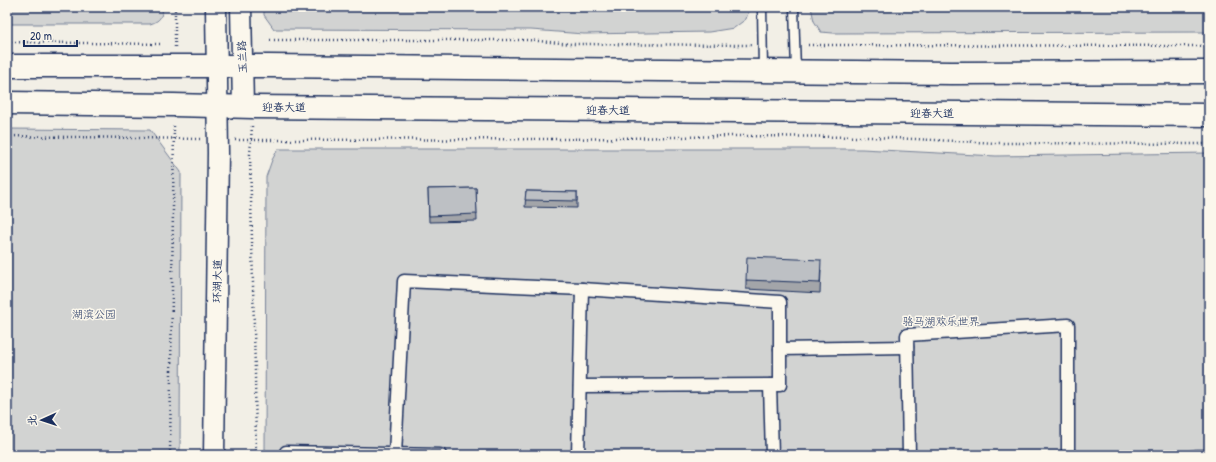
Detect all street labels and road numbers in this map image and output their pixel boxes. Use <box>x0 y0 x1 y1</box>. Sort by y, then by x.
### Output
street label: 玉兰路 <box>234 40 250 74</box>
street label: 迎春大道 <box>262 100 306 114</box>
street label: 迎春大道 <box>586 103 630 117</box>
street label: 迎春大道 <box>910 106 954 120</box>
street label: 环湖大道 <box>210 259 224 303</box>

